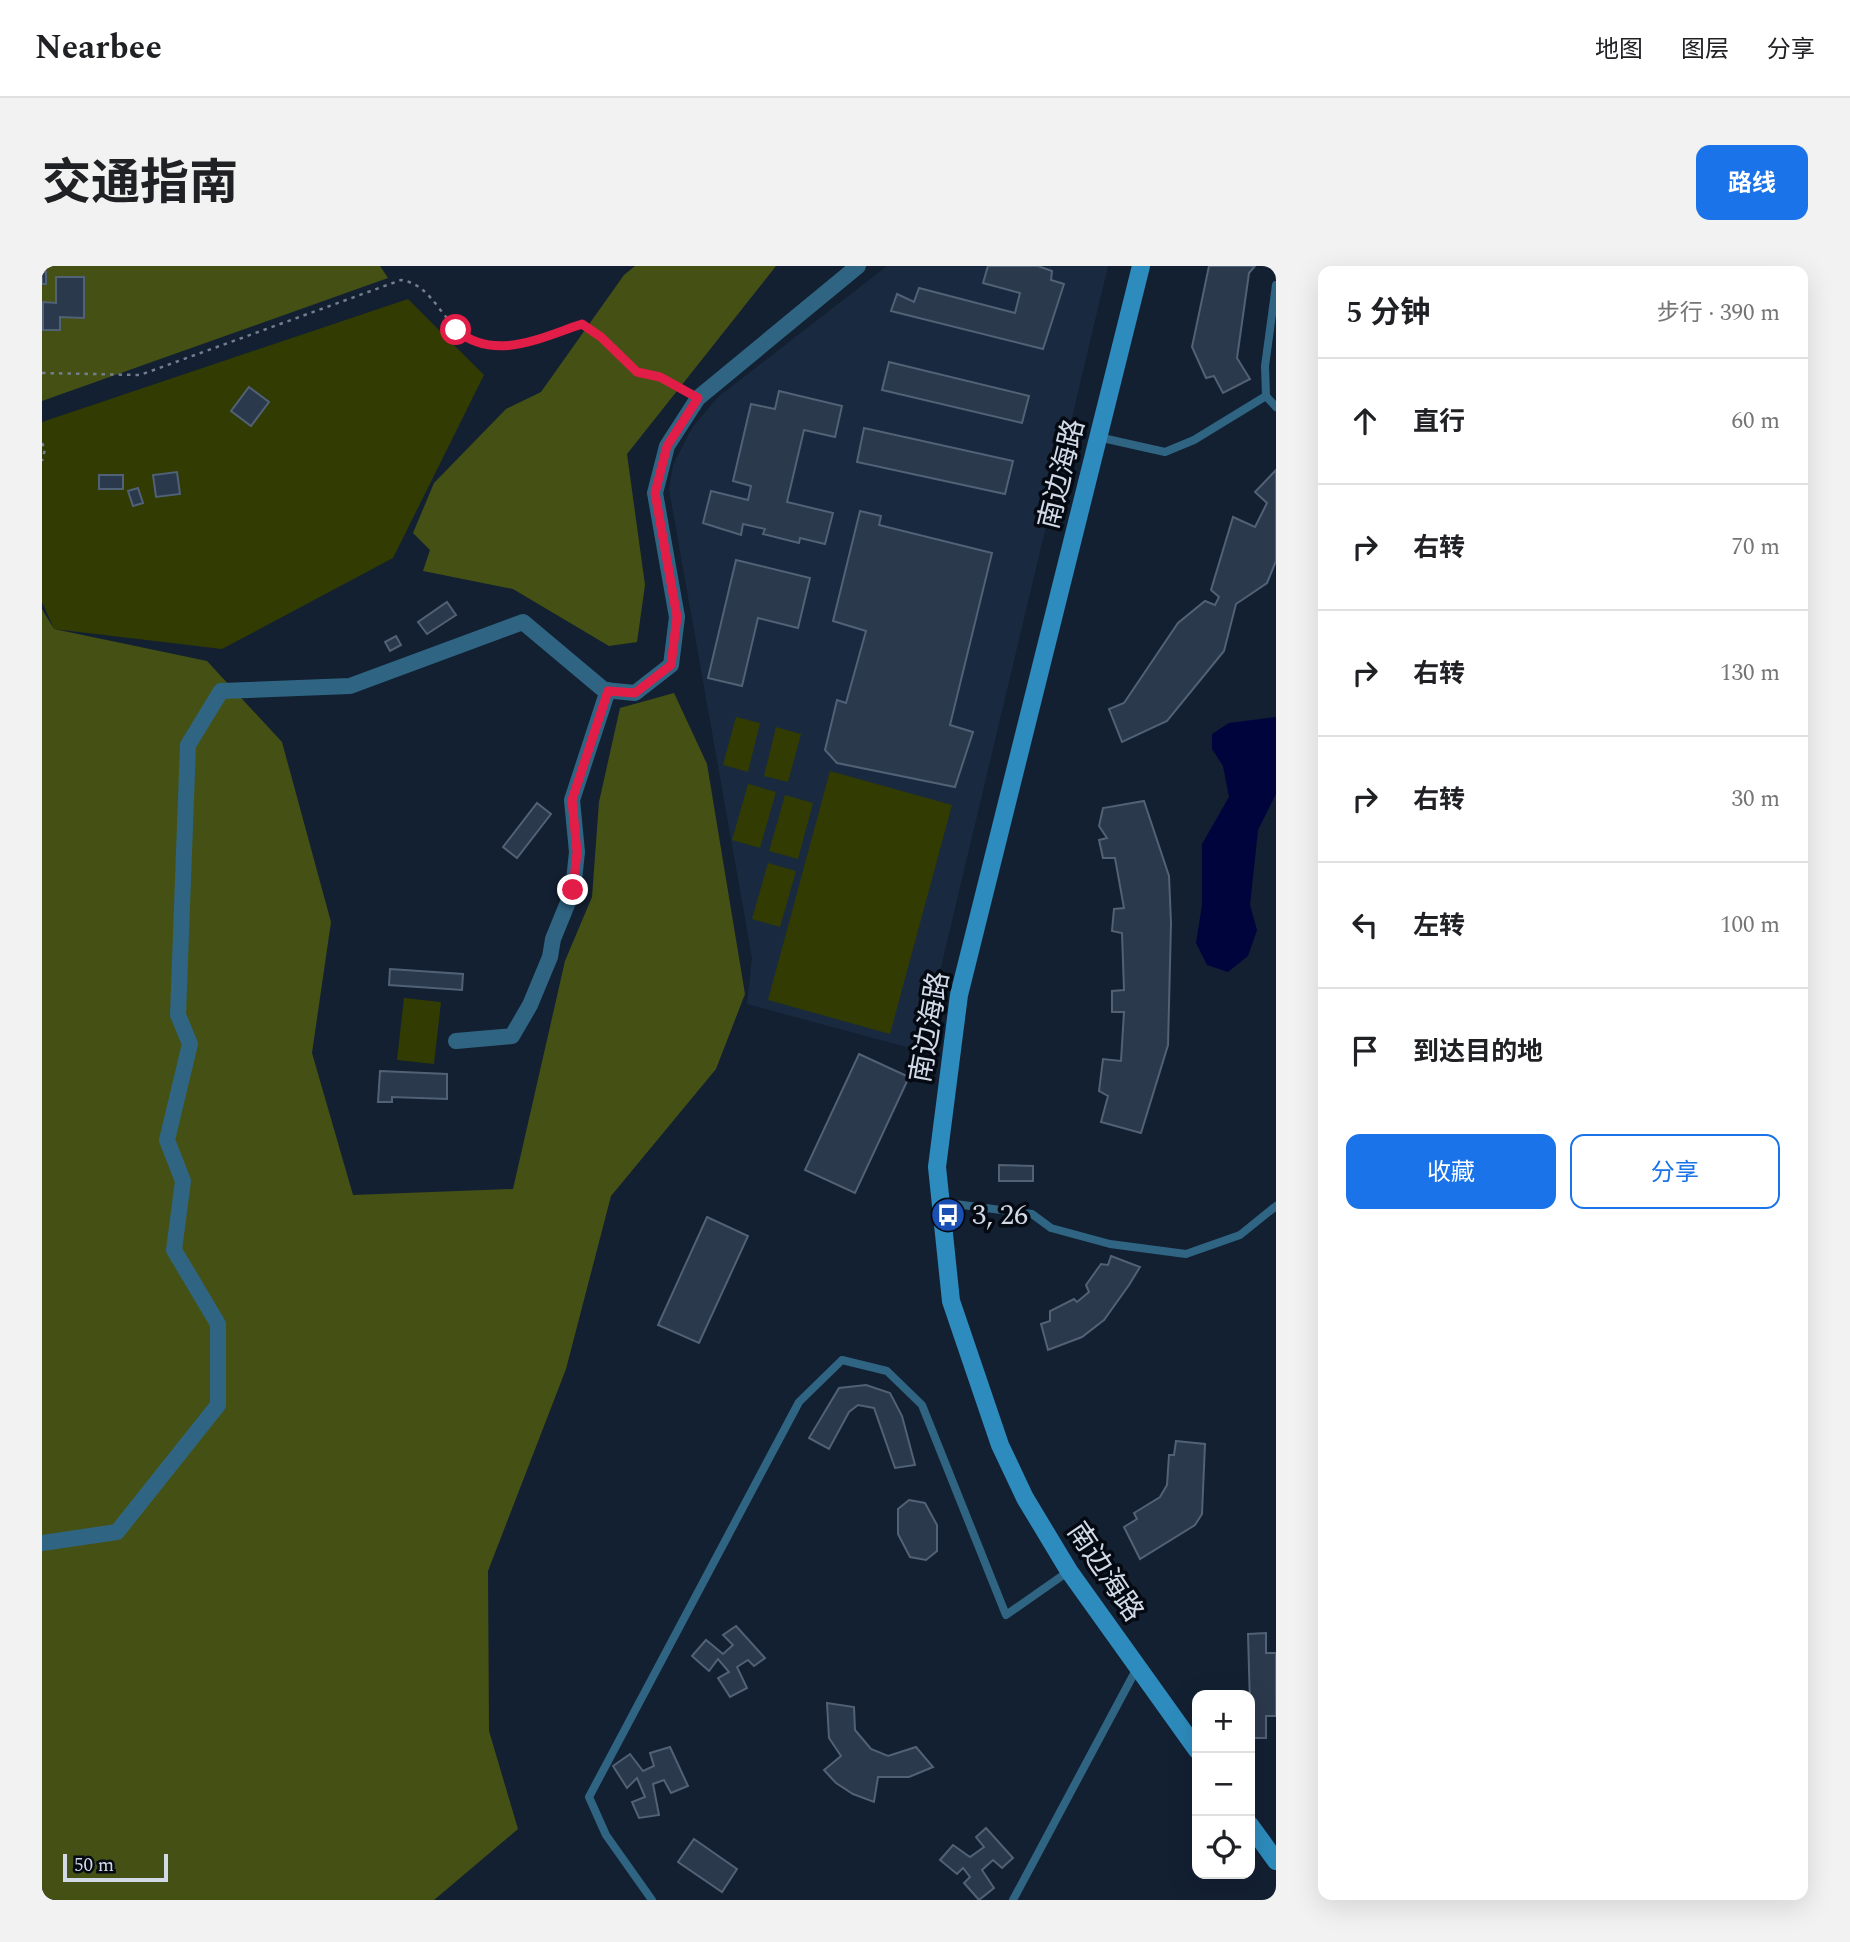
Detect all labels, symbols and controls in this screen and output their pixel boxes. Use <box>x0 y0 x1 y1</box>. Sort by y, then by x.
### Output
text: Nearbee <box>35 23 162 73</box>
text: 地图 <box>1595 32 1643 68</box>
text: 图层 <box>1681 32 1729 68</box>
text: 分享 <box>1767 32 1815 68</box>
button: 路线 <box>1696 145 1808 220</box>
text: 交通指南 <box>42 147 238 222</box>
text: 5 分钟 <box>1346 290 1430 336</box>
text: 步行 · 390 m <box>1657 296 1780 331</box>
route start <box>440 314 471 345</box>
icon: ahead <box>1346 402 1384 440</box>
text: 直行 <box>1413 402 1465 442</box>
text: 60 m <box>1731 404 1780 439</box>
street label: 南边海路 <box>1028 414 1096 534</box>
icon: right <box>1346 528 1384 566</box>
text: 右转 <box>1413 528 1465 568</box>
text: 70 m <box>1731 530 1780 565</box>
icon: right <box>1346 654 1384 692</box>
text: 右转 <box>1413 654 1465 694</box>
text: 130 m <box>1720 656 1780 691</box>
icon: right <box>1346 780 1384 818</box>
text: 右转 <box>1413 780 1465 820</box>
text: 30 m <box>1731 782 1780 817</box>
route end <box>557 874 588 905</box>
icon: left <box>1346 906 1384 944</box>
text: 左转 <box>1413 906 1465 946</box>
text: 100 m <box>1720 908 1780 943</box>
street label: 南边海路 <box>899 968 961 1086</box>
icon: arrive <box>1346 1032 1384 1070</box>
text: 到达目的地 <box>1413 1032 1543 1072</box>
button: 收藏 <box>1346 1134 1556 1209</box>
button: 分享 <box>1570 1134 1780 1209</box>
place label: 3, 26 <box>972 1194 1028 1237</box>
bus stop icon: 3, 26 <box>929 1196 967 1234</box>
street label: 南边海路 <box>1056 1514 1154 1630</box>
map controls <box>1192 1690 1255 1879</box>
button: + <box>1192 1690 1255 1753</box>
button: − <box>1192 1753 1255 1816</box>
button: locate <box>1192 1816 1255 1879</box>
scale bar <box>63 1851 168 1883</box>
text: 50 m <box>74 1851 114 1880</box>

